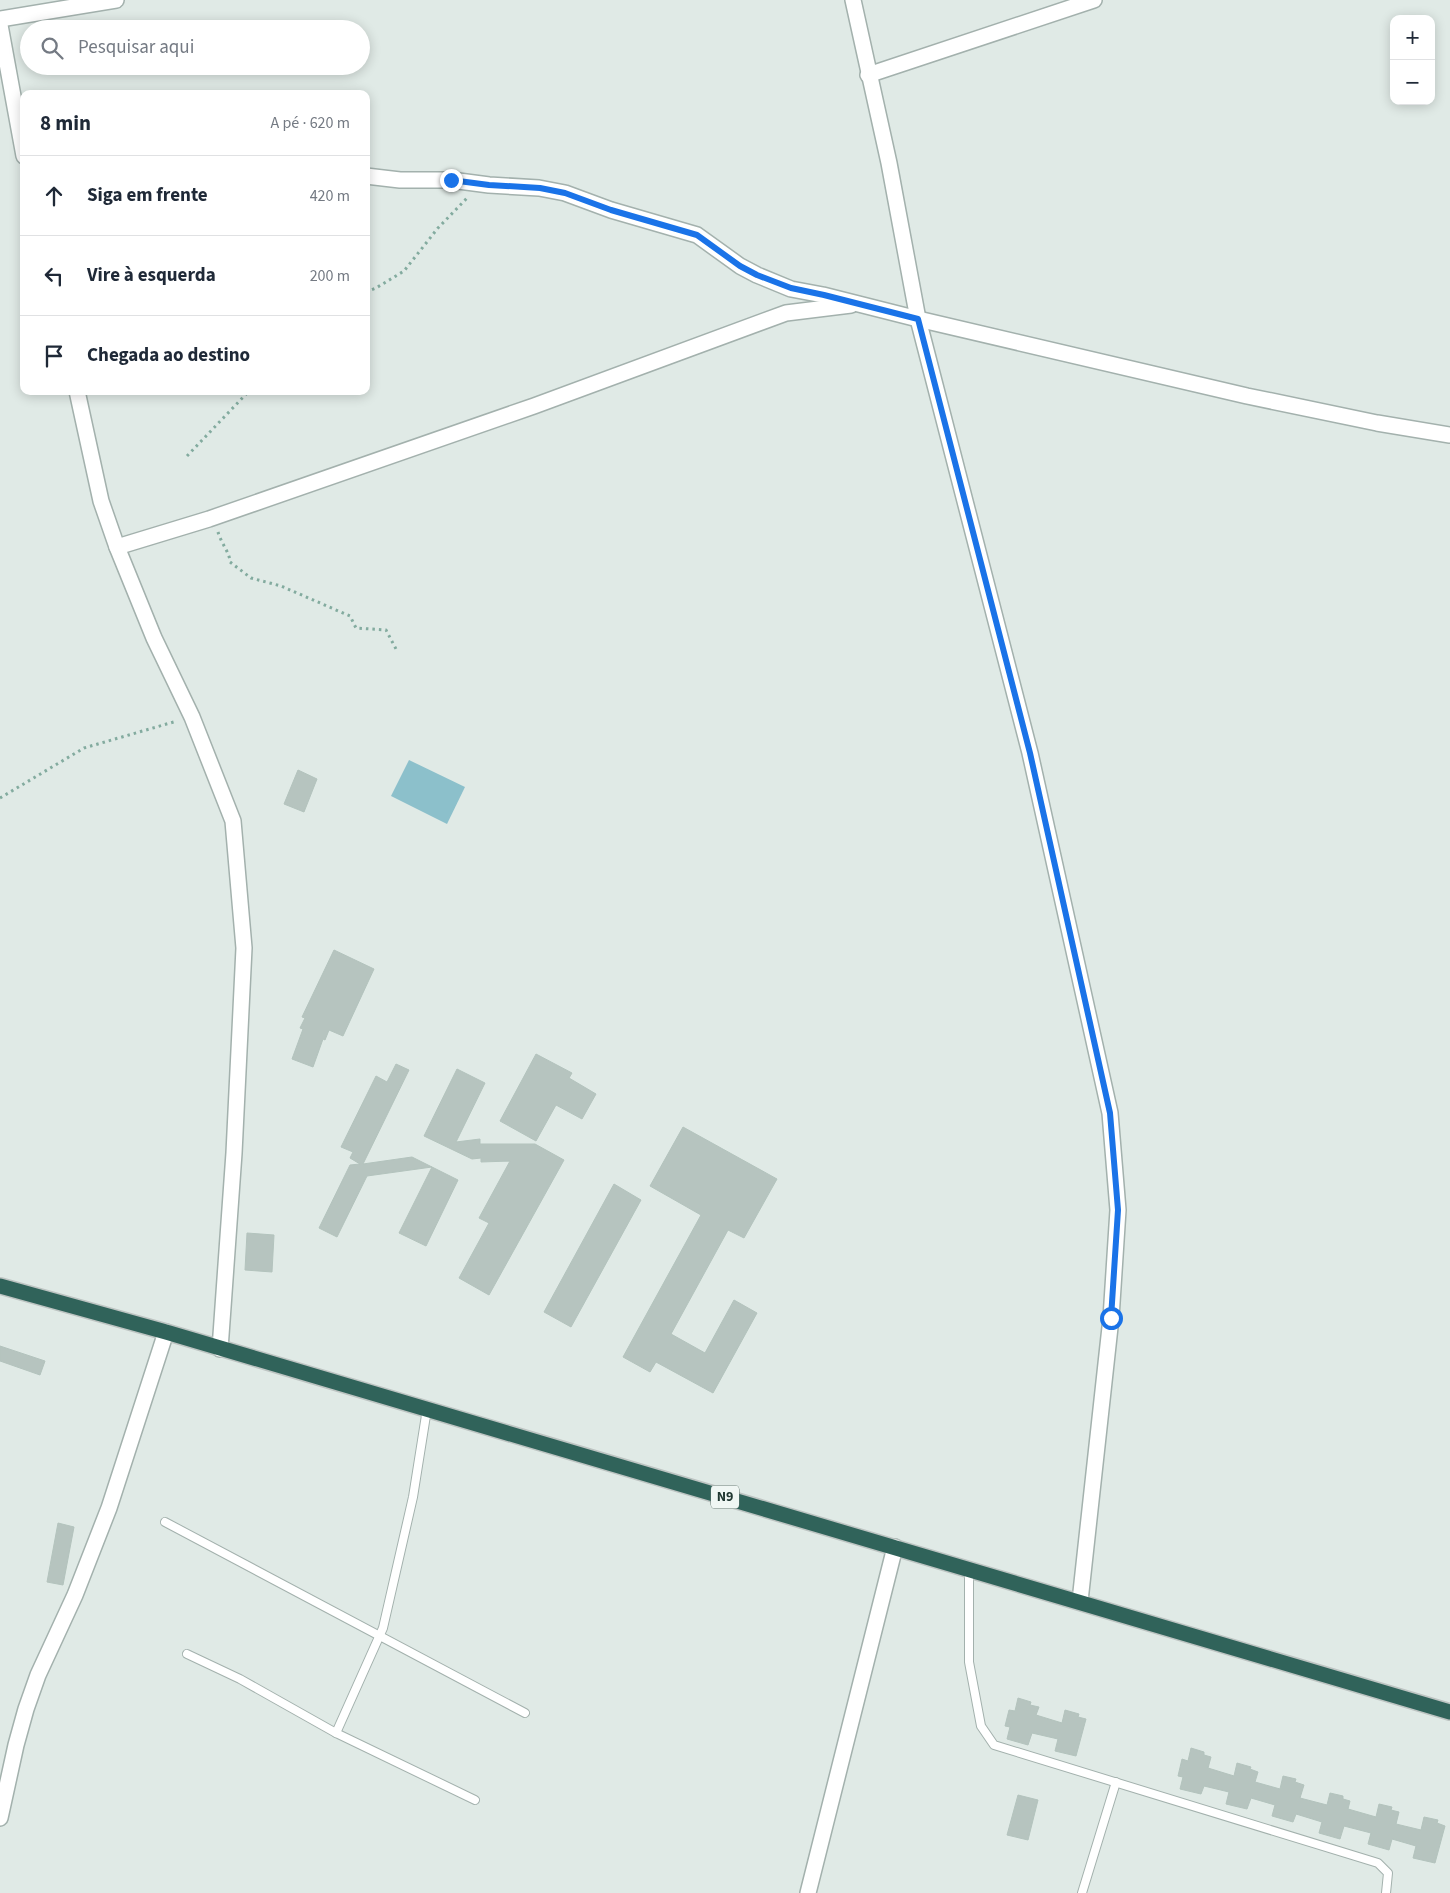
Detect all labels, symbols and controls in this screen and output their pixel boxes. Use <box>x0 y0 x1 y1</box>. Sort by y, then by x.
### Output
map controls <box>1390 15 1435 105</box>
button: + <box>1390 15 1435 60</box>
search box <box>20 20 370 75</box>
icon: search <box>38 34 66 62</box>
text: Pesquisar aqui <box>78 34 194 61</box>
button: − <box>1390 60 1435 105</box>
text: 8 min <box>40 108 91 138</box>
text: A pé · 620 m <box>271 112 350 134</box>
route end <box>440 169 463 192</box>
icon: ahead <box>40 182 68 210</box>
text: Siga em frente <box>87 182 208 209</box>
text: 420 m <box>310 185 350 207</box>
icon: left <box>40 262 68 290</box>
text: Vire à esquerda <box>87 262 216 289</box>
text: 200 m <box>310 265 350 287</box>
icon: arrive <box>40 342 68 370</box>
text: Chegada ao destino <box>87 342 250 369</box>
route start <box>1100 1307 1123 1330</box>
road number: N9 <box>711 1485 739 1508</box>

